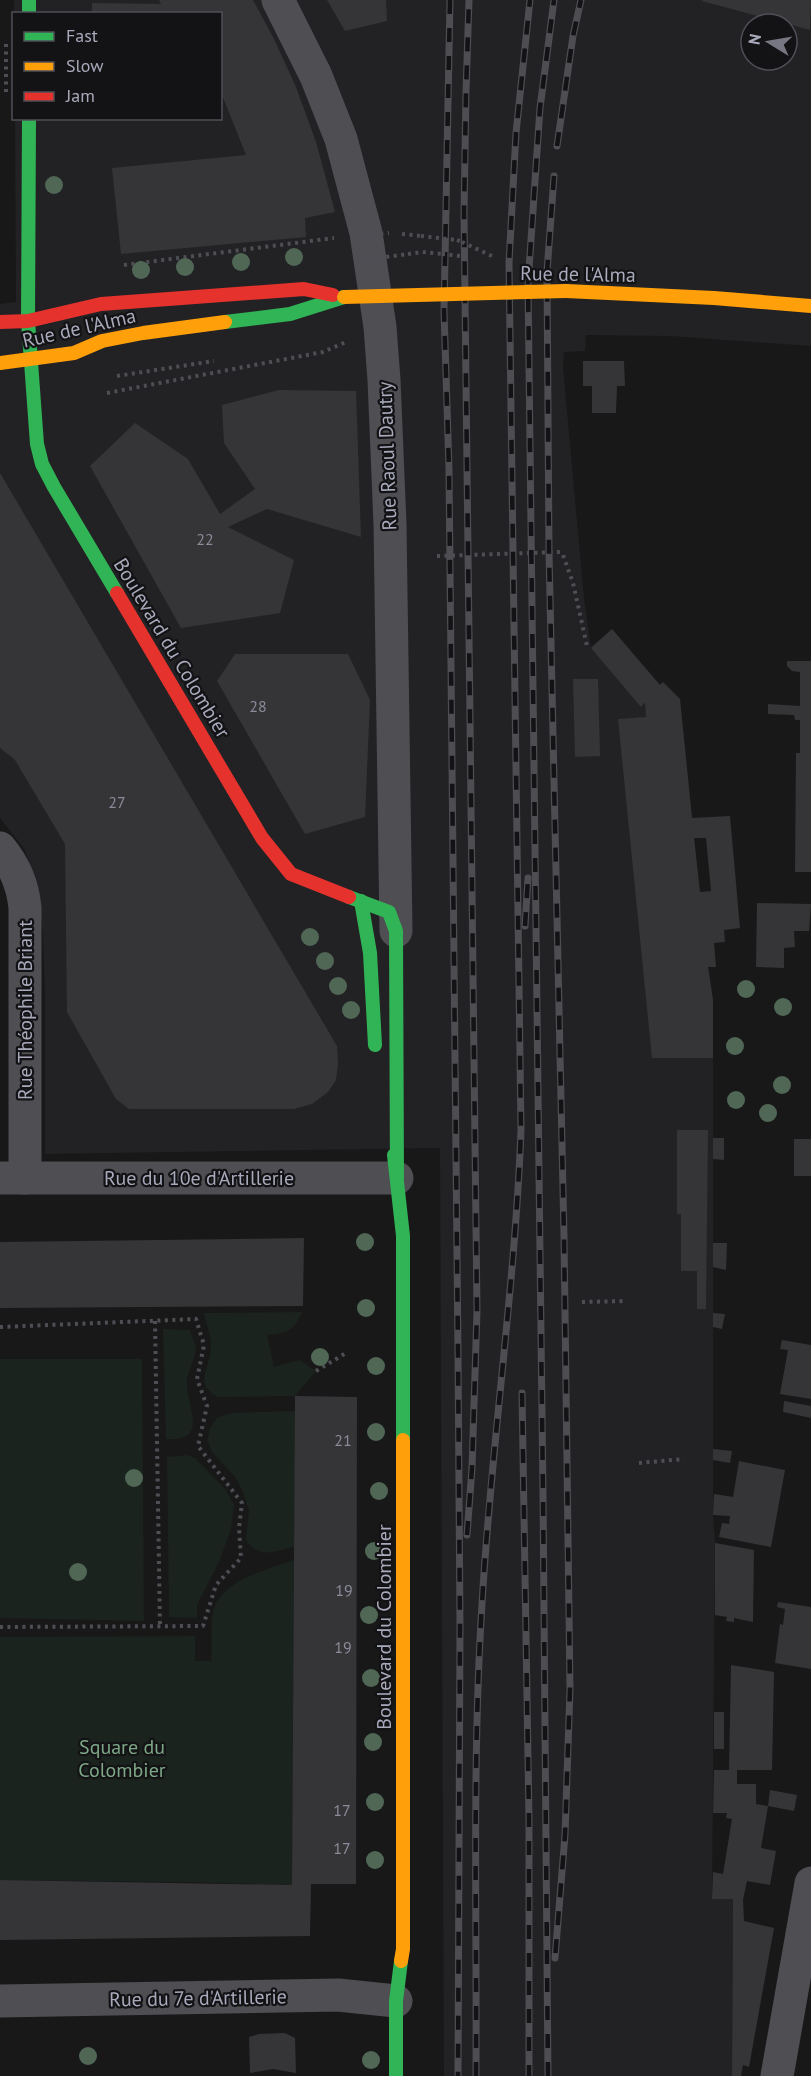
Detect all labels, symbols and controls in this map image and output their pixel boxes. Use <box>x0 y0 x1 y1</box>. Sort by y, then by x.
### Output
legend <box>12 12 222 120</box>
north arrow <box>739 12 799 72</box>
text: Fast <box>66 24 98 47</box>
text: N <box>743 32 765 46</box>
text: Slow <box>66 54 104 77</box>
text: Jam <box>65 84 95 107</box>
street label: Rue de l'Alma <box>520 260 636 288</box>
street label: Rue de l'Alma <box>20 302 138 354</box>
street label: Rue Raoul Dautry <box>371 380 403 531</box>
house number: 22 <box>196 529 214 549</box>
street label: Boulevard du Colombier <box>108 553 236 743</box>
house number: 28 <box>249 696 267 716</box>
house number: 27 <box>108 792 126 812</box>
street label: Rue Théophile Briant <box>12 920 38 1100</box>
street label: Rue du 10e d'Artillerie <box>104 1165 294 1191</box>
house number: 21 <box>334 1430 352 1450</box>
street label: Boulevard du Colombier <box>371 1524 397 1730</box>
house number: 19 <box>335 1580 353 1600</box>
house number: 19 <box>334 1637 352 1657</box>
park label: Square du Colombier <box>78 1734 166 1783</box>
house number: 17 <box>333 1800 351 1820</box>
house number: 17 <box>333 1838 351 1858</box>
street label: Rue du 7e d'Artillerie <box>109 1983 287 2013</box>

